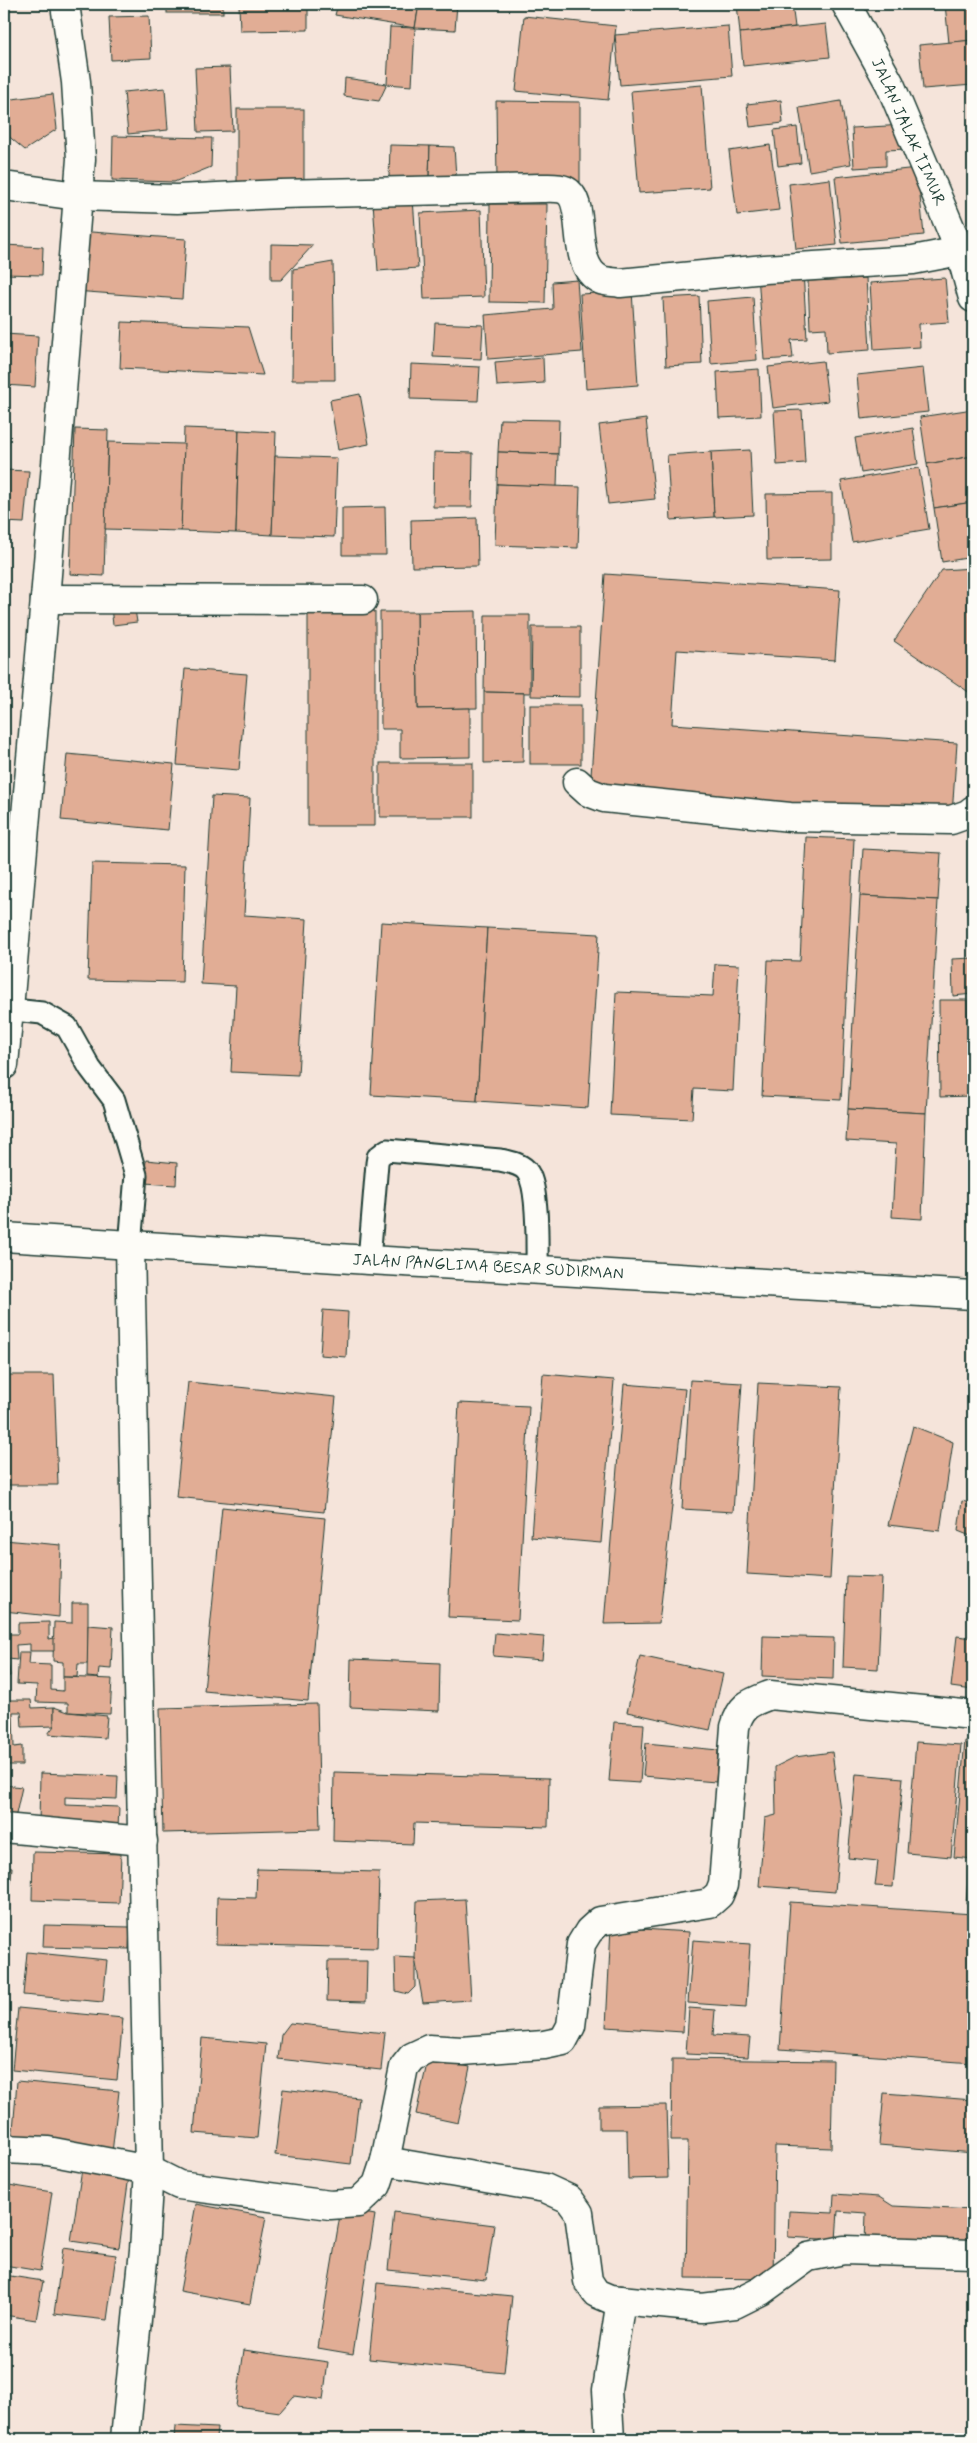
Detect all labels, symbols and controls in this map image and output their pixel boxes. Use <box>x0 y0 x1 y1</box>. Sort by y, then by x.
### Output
street label: JALAN JALAK TIMUR <box>866 55 950 209</box>
street label: JALAN PANGLIMA BESAR SUDIRMAN <box>352 1249 624 1285</box>

